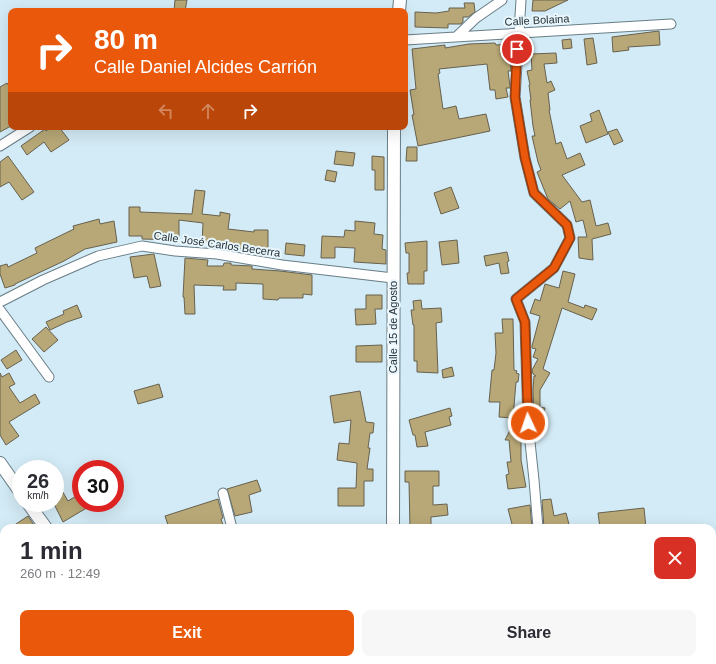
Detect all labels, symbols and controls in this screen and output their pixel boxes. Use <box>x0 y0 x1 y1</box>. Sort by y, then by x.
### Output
street label: Calle Bolaina <box>504 12 571 28</box>
icon: right <box>28 24 80 76</box>
text: 80 m <box>94 24 158 55</box>
pin <box>500 32 534 66</box>
icon: arrive <box>506 38 528 60</box>
text: Calle Daniel Alcides Carrión <box>94 57 317 77</box>
icon: left <box>155 100 177 122</box>
icon: ahead <box>197 100 219 122</box>
icon: right <box>239 100 261 122</box>
street label: Calle José Carlos Becerra <box>153 229 282 259</box>
street label: Calle 15 de Agosto <box>387 281 399 373</box>
position arrow <box>507 402 549 444</box>
speed limit sign: 30 <box>72 460 124 512</box>
text: 26 <box>27 470 49 492</box>
text: km/h <box>27 490 49 501</box>
text: 1 min <box>20 537 83 564</box>
button: close <box>654 537 696 579</box>
text: 260 m · 12:49 <box>20 566 100 581</box>
button: Exit <box>20 610 354 656</box>
button: Share <box>362 610 696 656</box>

